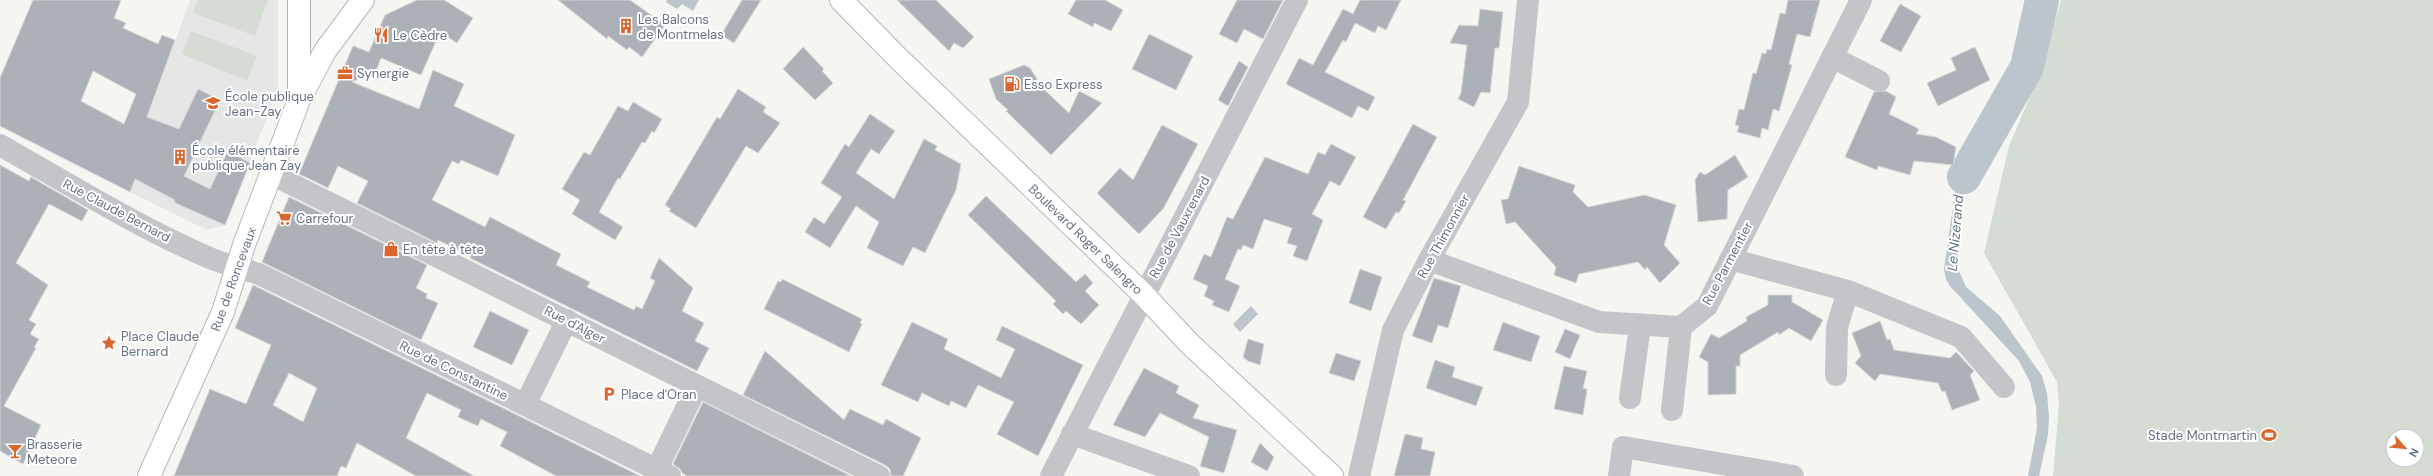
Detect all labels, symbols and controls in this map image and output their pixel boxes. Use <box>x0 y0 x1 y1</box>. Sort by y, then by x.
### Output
place label: Les Balcons de Montmelas <box>638 11 724 43</box>
building icon: Les Balcons de Montmelas <box>617 17 635 35</box>
restaurant icon: Le Cèdre <box>372 26 390 44</box>
place label: Le Cèdre <box>393 27 447 44</box>
office icon: Synergie <box>336 64 354 82</box>
place label: Synergie <box>357 65 409 82</box>
fuel station icon: Esso Express <box>1003 75 1021 93</box>
place label: Esso Express <box>1024 76 1103 93</box>
place label: École publique Jean-Zay <box>225 87 314 120</box>
school or university icon: École publique Jean-Zay <box>204 94 222 112</box>
place label: École élémentaire publique Jean Zay <box>192 141 301 174</box>
building icon: École élémentaire publique Jean Zay <box>171 148 189 166</box>
street label: Rue de Vauxrenard <box>1145 173 1214 281</box>
street label: Rue Claude Bernard <box>60 175 173 246</box>
street label: Boulevard Roger Salengro <box>1025 180 1146 298</box>
street label: Rue Thimonnier <box>1413 191 1474 281</box>
water label: Le Nizerand <box>1943 194 1967 272</box>
supermarket icon: Carrefour <box>275 209 293 227</box>
place label: Carrefour <box>296 210 353 227</box>
street label: Rue Parmentier <box>1698 218 1757 308</box>
street label: Rue de Roncevaux <box>207 224 260 334</box>
shop icon: En tête à tête <box>382 240 400 258</box>
place label: En tête à tête <box>403 241 484 258</box>
street label: Rue d'Alger <box>541 302 608 347</box>
place label: Place Claude Bernard <box>121 328 199 360</box>
place icon: Place Claude Bernard <box>100 334 118 352</box>
street label: Rue de Constantine <box>397 337 511 404</box>
parking icon: Place d'Oran <box>600 385 618 403</box>
place label: Place d'Oran <box>621 386 696 403</box>
sports icon: Stade Montmartin <box>2260 426 2278 444</box>
place label: Stade Montmartin <box>2148 427 2257 444</box>
north arrow <box>2385 428 2425 468</box>
place label: Brasserie Meteore <box>27 436 82 468</box>
bar icon: Brasserie Meteore <box>6 442 24 460</box>
text: N <box>2406 446 2422 459</box>

